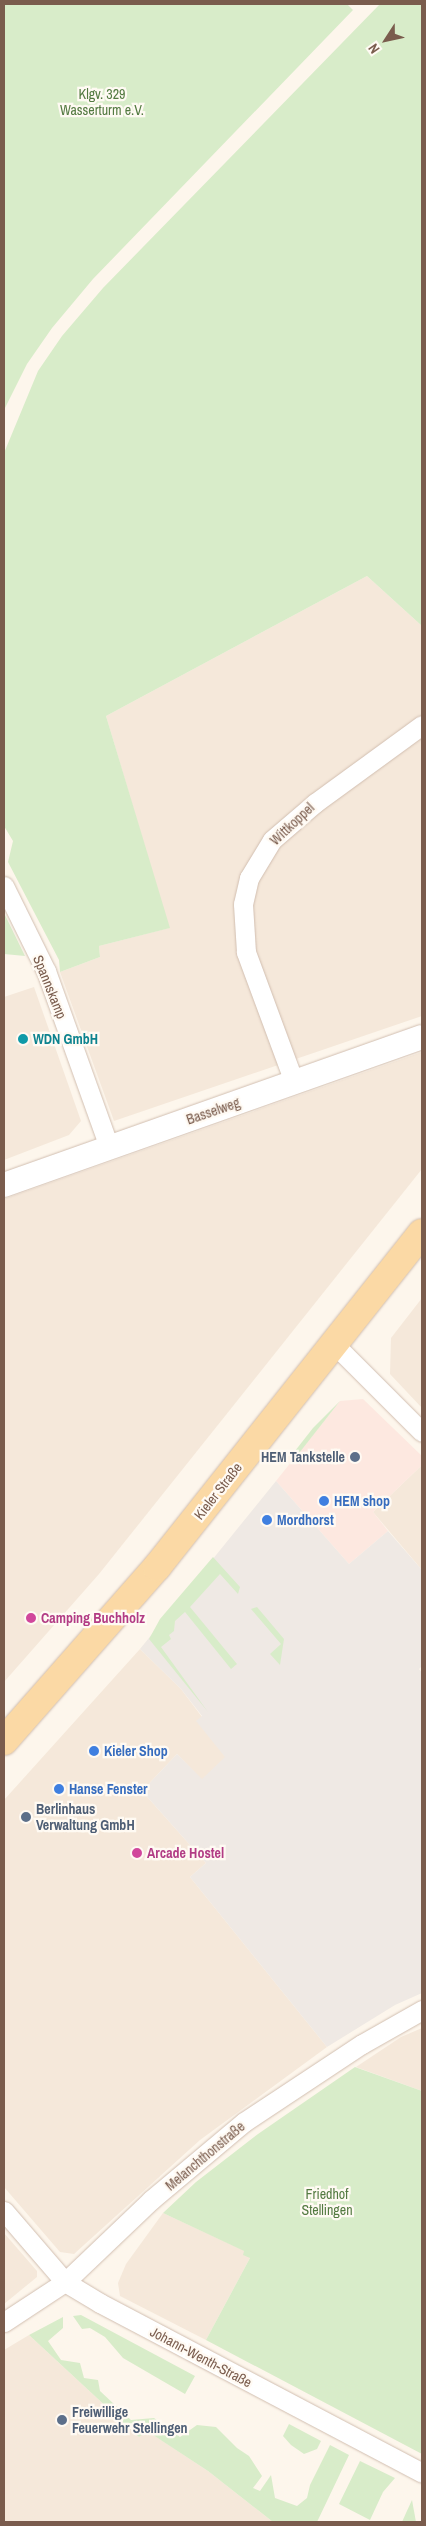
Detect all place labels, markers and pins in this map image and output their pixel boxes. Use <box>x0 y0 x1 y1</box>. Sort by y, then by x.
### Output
place label: WDN GmbH <box>33 1031 98 1047</box>
marker: WDN GmbH <box>17 1033 29 1045</box>
place label: HEM Tankstelle <box>261 1449 345 1465</box>
marker: HEM Tankstelle <box>349 1451 361 1463</box>
place label: HEM shop <box>334 1493 390 1509</box>
marker: HEM shop <box>318 1495 330 1507</box>
place label: Mordhorst <box>277 1512 334 1528</box>
marker: Mordhorst <box>261 1514 273 1526</box>
place label: Camping Buchholz <box>41 1610 145 1626</box>
marker: Camping Buchholz <box>25 1612 37 1624</box>
place label: Kieler Shop <box>104 1743 168 1759</box>
marker: Kieler Shop <box>88 1745 100 1757</box>
place label: Hanse Fenster <box>69 1781 148 1797</box>
marker: Hanse Fenster <box>53 1783 65 1795</box>
place label: Berlinhaus Verwaltung GmbH <box>36 1801 135 1834</box>
marker: Berlinhaus Verwaltung GmbH <box>20 1811 32 1823</box>
place label: Arcade Hostel <box>147 1845 224 1861</box>
marker: Arcade Hostel <box>131 1847 143 1859</box>
place label: Freiwillige Feuerwehr Stellingen <box>72 2404 188 2436</box>
marker: Freiwillige Feuerwehr Stellingen <box>56 2414 68 2426</box>

